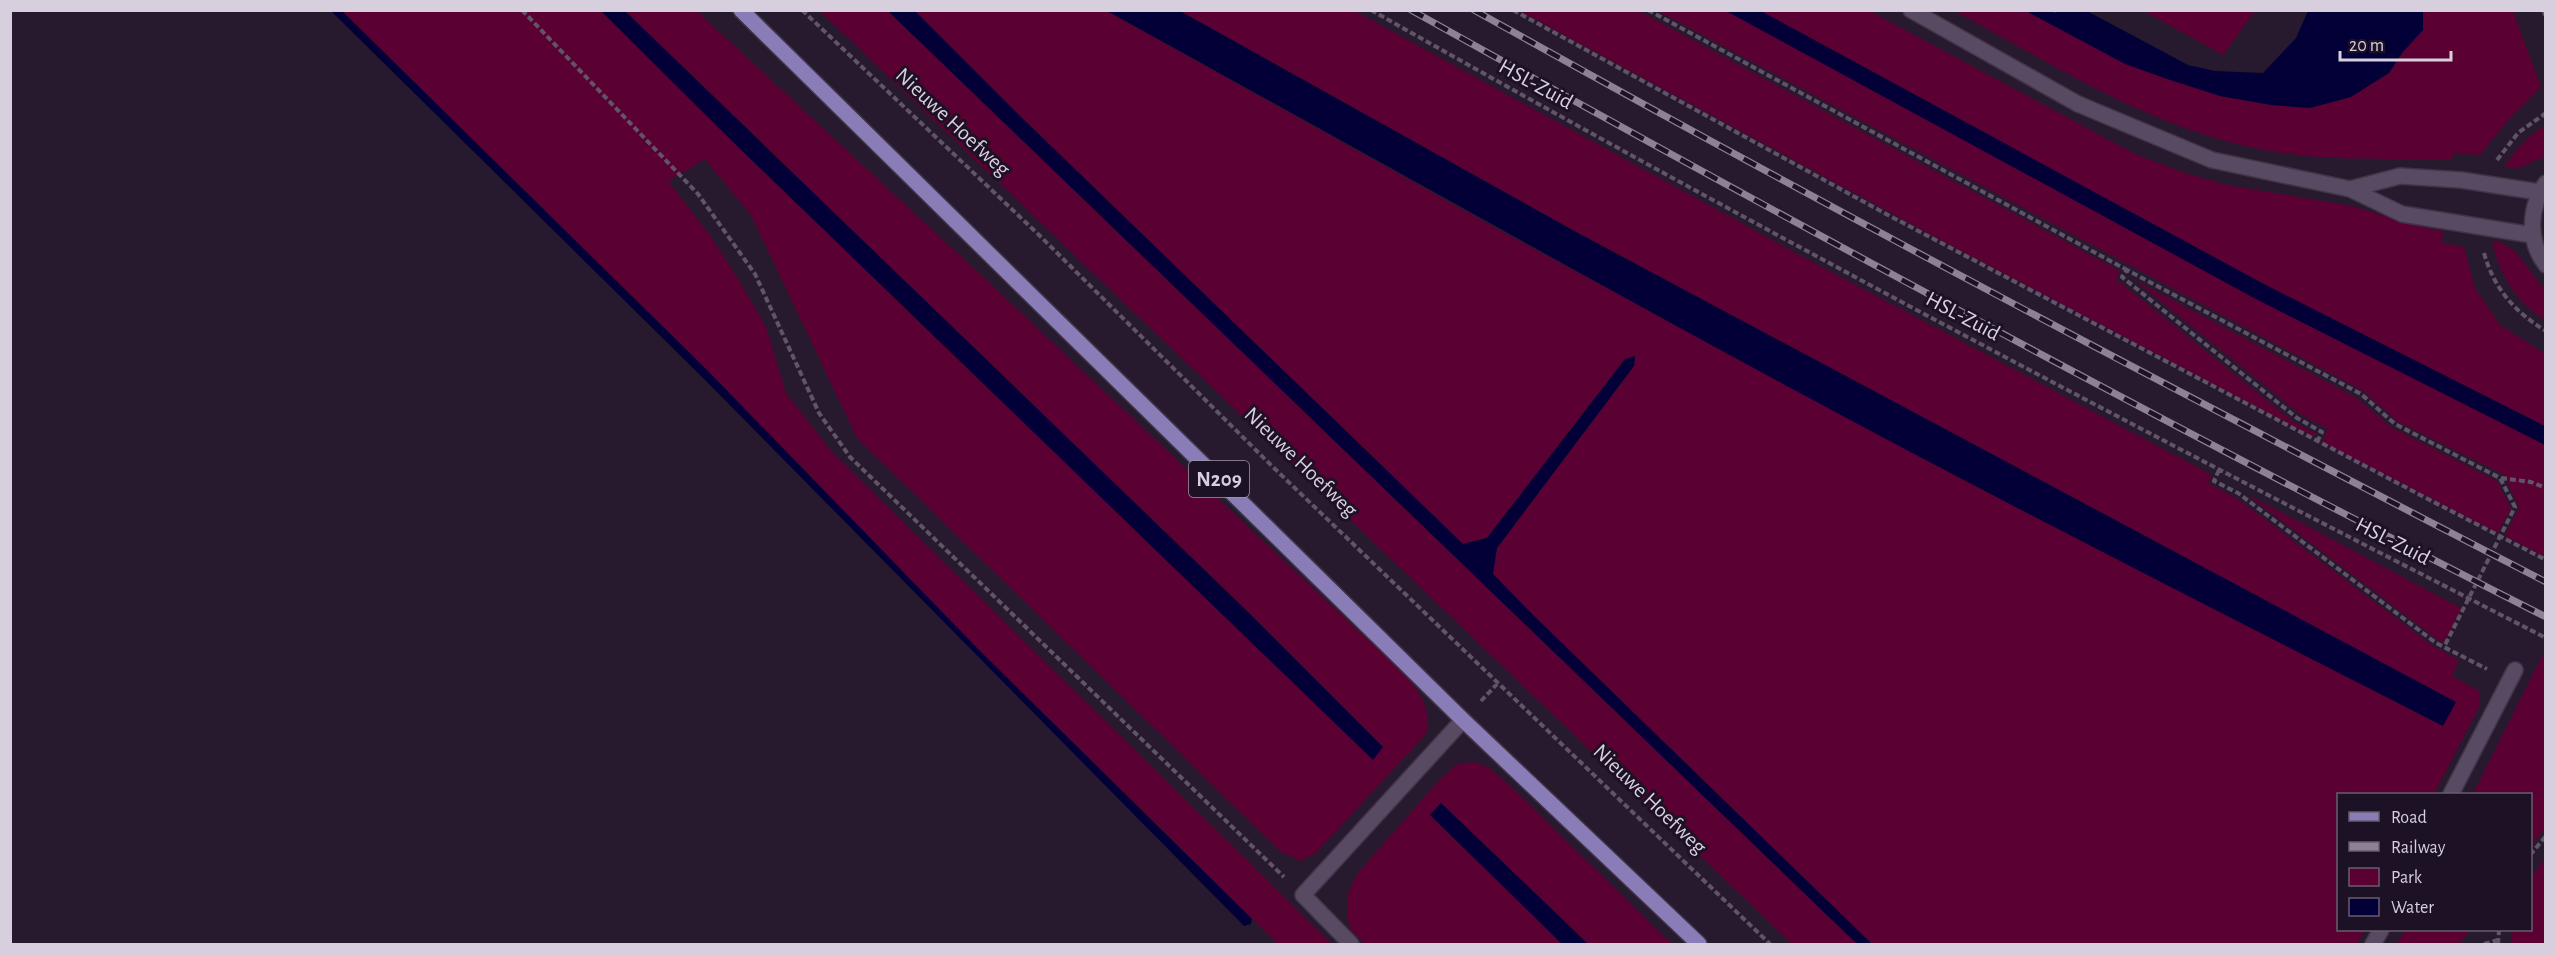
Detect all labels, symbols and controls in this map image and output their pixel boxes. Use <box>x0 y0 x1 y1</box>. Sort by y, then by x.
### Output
scale bar <box>2340 24 2451 62</box>
text: 20 m <box>2349 37 2384 55</box>
street label: HSL-Zuid <box>1495 55 1577 113</box>
street label: Nieuwe Hoefweg <box>892 64 1015 181</box>
street label: HSL-Zuid <box>1922 287 2004 345</box>
street label: Nieuwe Hoefweg <box>1240 403 1362 521</box>
road number: N209 <box>1189 461 1249 497</box>
street label: HSL-Zuid <box>2352 513 2434 569</box>
street label: Nieuwe Hoefweg <box>1589 740 1711 858</box>
legend <box>2337 793 2532 931</box>
text: Road <box>2391 809 2427 827</box>
text: Railway <box>2391 839 2446 857</box>
text: Park <box>2391 869 2423 887</box>
text: Water <box>2391 899 2434 917</box>

